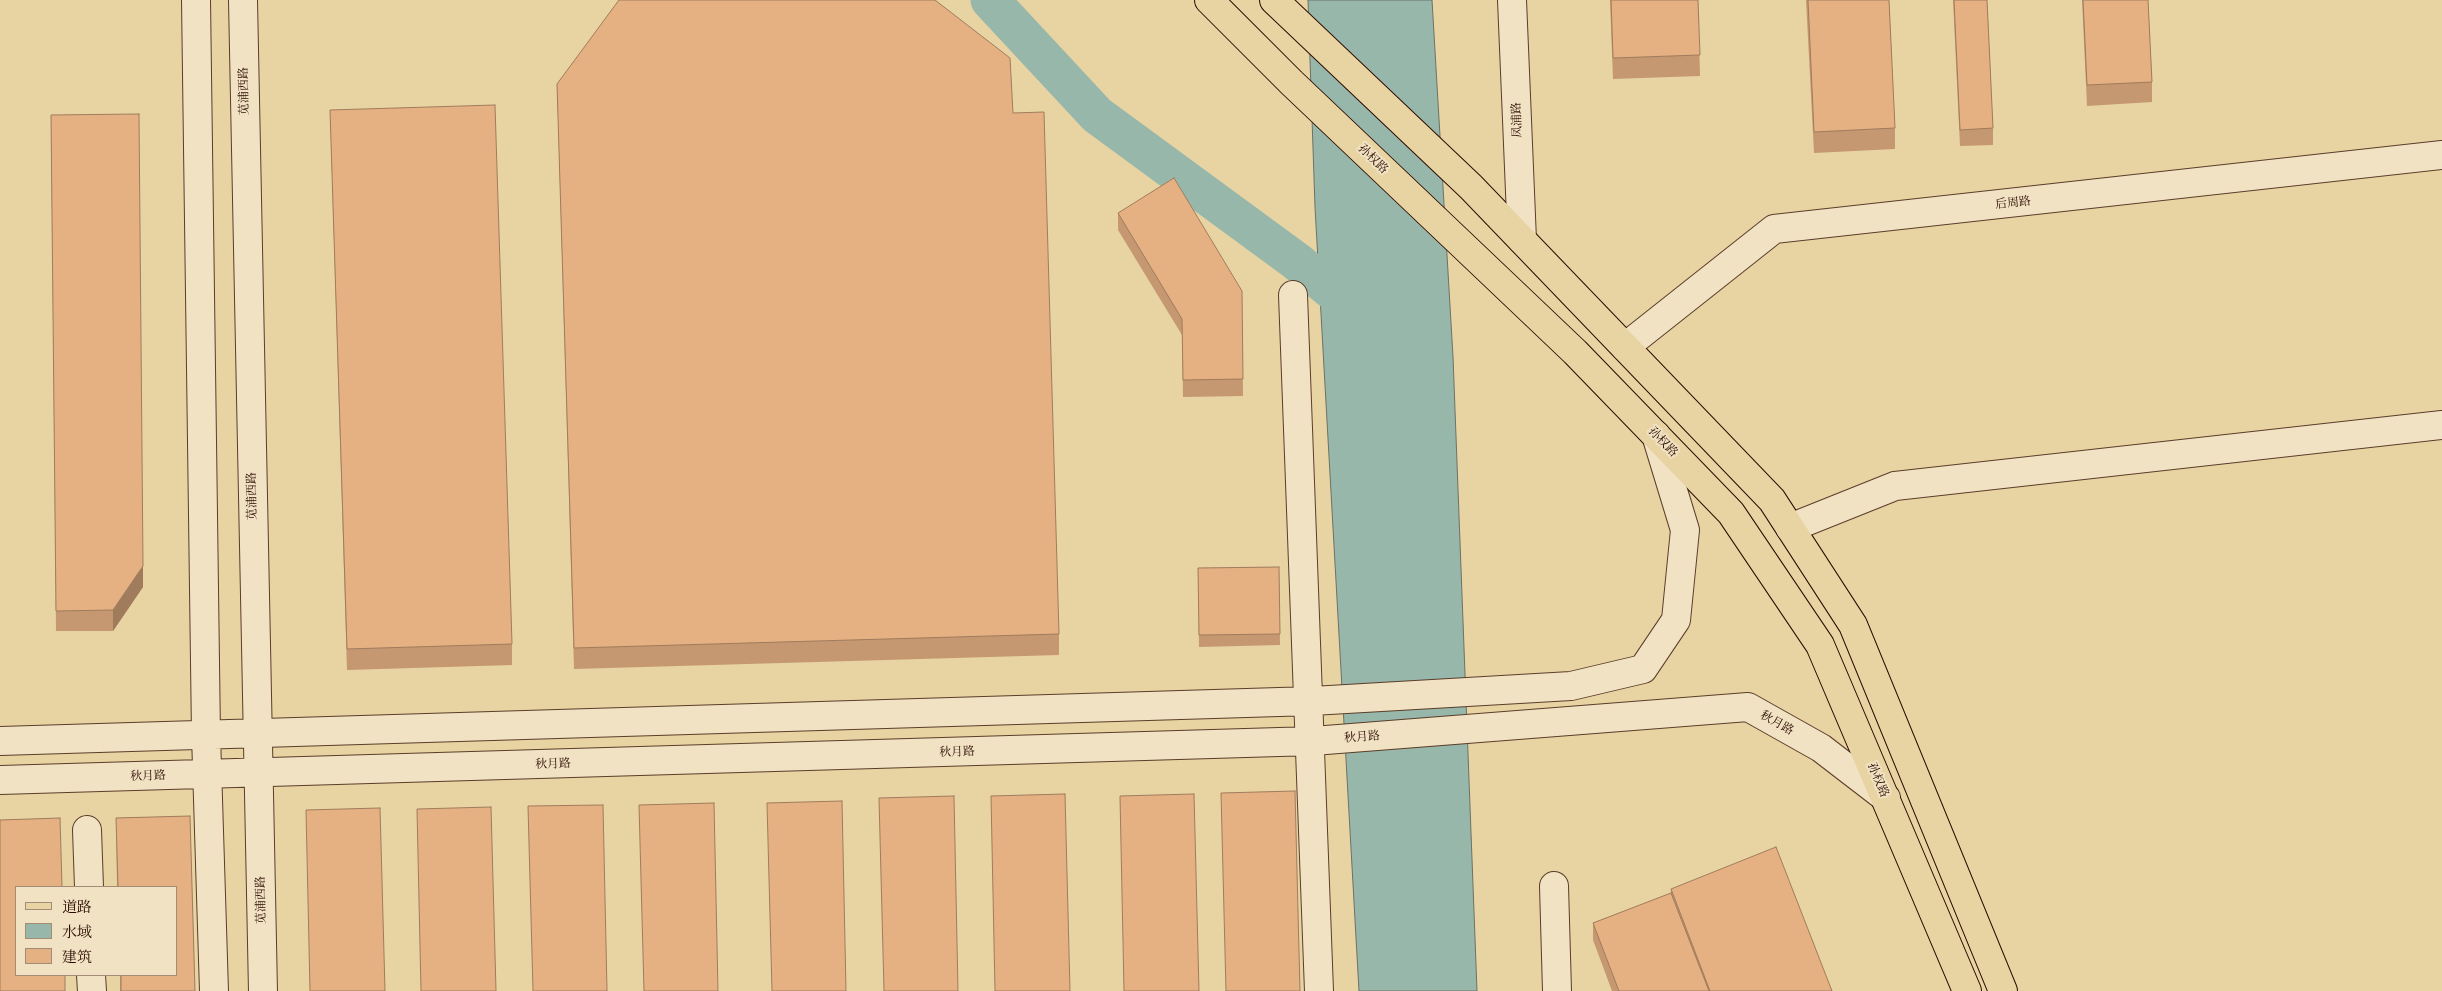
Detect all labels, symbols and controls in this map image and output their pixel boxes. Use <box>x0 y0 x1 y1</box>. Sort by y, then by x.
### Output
street label: 苋浦西路 <box>236 67 252 115</box>
street label: 凤浦路 <box>1509 102 1525 138</box>
street label: 孙权路 <box>1355 141 1391 177</box>
street label: 后周路 <box>1994 194 2032 212</box>
street label: 孙权路 <box>1645 424 1681 460</box>
street label: 苋浦西路 <box>244 472 260 520</box>
street label: 秋月路 <box>1758 708 1796 738</box>
street label: 秋月路 <box>1344 729 1380 745</box>
street label: 秋月路 <box>939 744 975 760</box>
street label: 秋月路 <box>535 756 571 772</box>
street label: 孙权路 <box>1864 761 1892 799</box>
street label: 秋月路 <box>130 768 166 784</box>
street label: 苋浦西路 <box>253 876 269 924</box>
legend <box>15 886 178 976</box>
text: 道路 <box>62 897 92 916</box>
text: 水域 <box>62 922 92 941</box>
text: 建筑 <box>62 947 92 966</box>

